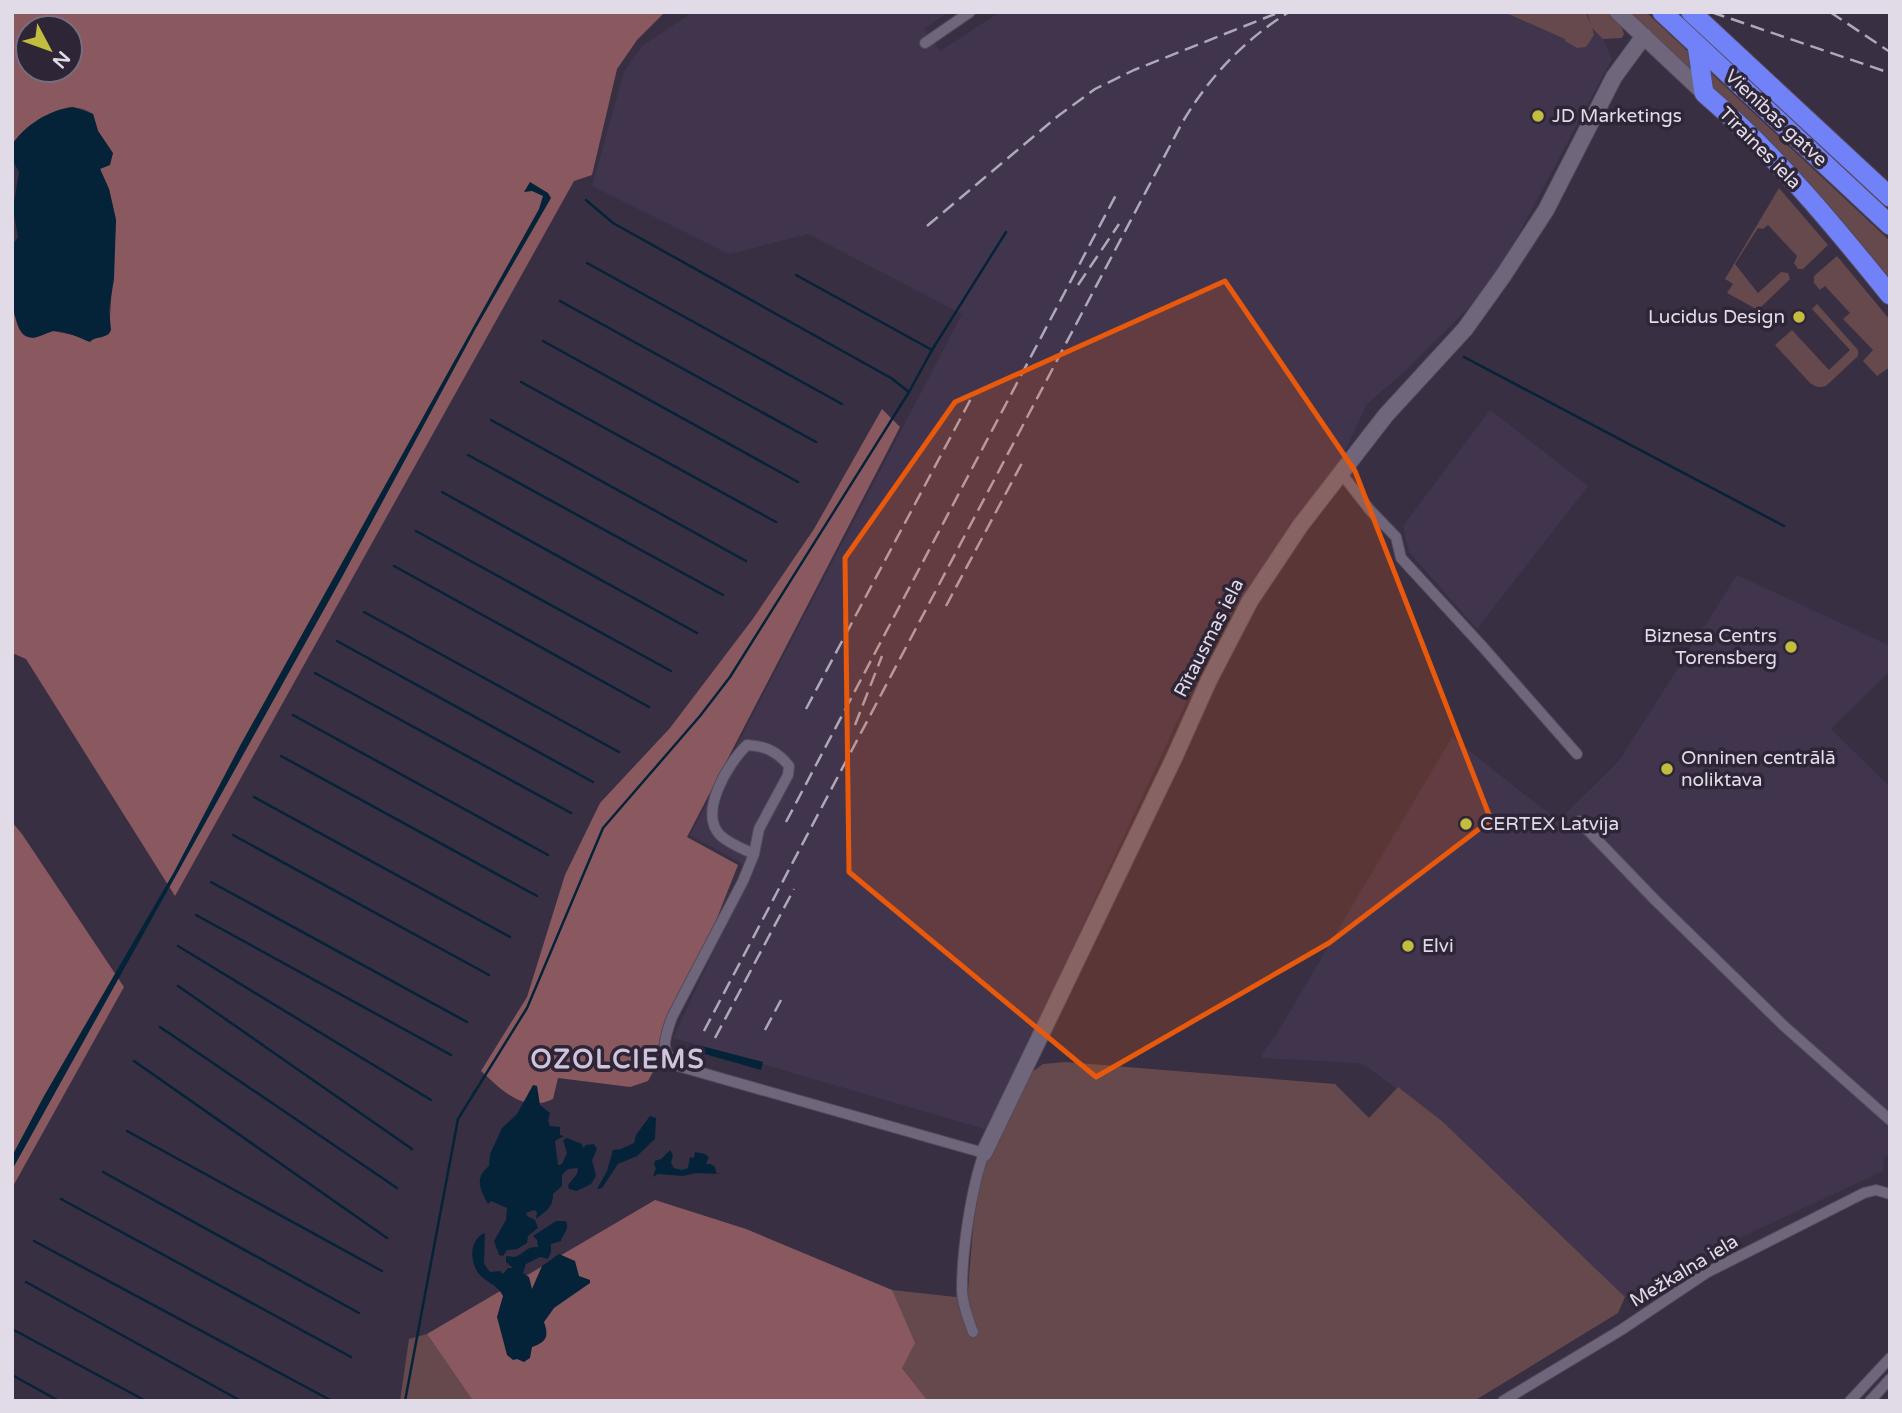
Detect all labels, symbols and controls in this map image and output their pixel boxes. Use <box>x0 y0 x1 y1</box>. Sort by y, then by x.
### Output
north arrow <box>14 14 84 84</box>
text: N <box>48 47 74 72</box>
street label: Vienības gatve <box>1720 65 1832 171</box>
street label: Tīraines iela <box>1714 102 1806 194</box>
place label: JD Marketings <box>1552 105 1682 127</box>
marker: JD Marketings <box>1530 108 1546 124</box>
place label: Lucidus Design <box>1648 306 1785 328</box>
marker: Lucidus Design <box>1791 309 1807 325</box>
street label: Rītausmas iela <box>1170 575 1248 701</box>
place label: Biznesa Centrs Torensberg <box>1644 625 1777 669</box>
marker: Biznesa Centrs Torensberg <box>1783 639 1799 655</box>
place label: Onninen centrālā noliktava <box>1681 747 1836 791</box>
marker: Onninen centrālā noliktava <box>1659 761 1675 777</box>
place label: CERTEX Latvija <box>1480 813 1619 835</box>
marker: CERTEX Latvija <box>1458 816 1474 832</box>
place label: Elvi <box>1422 935 1454 957</box>
marker: Elvi <box>1400 938 1416 954</box>
district label: OZOLCIEMS <box>531 1044 706 1075</box>
street label: Mežkalna iela <box>1626 1230 1742 1312</box>

